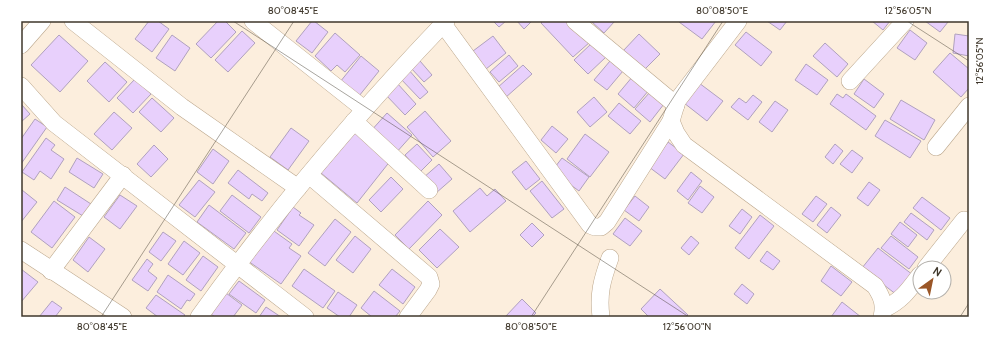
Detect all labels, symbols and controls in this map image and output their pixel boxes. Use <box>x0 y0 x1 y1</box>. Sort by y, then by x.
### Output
text: 80°08'45"E <box>268 4 319 17</box>
text: 80°08'50"E <box>696 4 748 17</box>
text: 12°56'05"N <box>885 4 931 17</box>
text: 12°56'05"N <box>973 38 986 84</box>
north arrow <box>912 260 952 300</box>
text: N <box>930 264 945 280</box>
text: 80°08'45"E <box>77 320 128 333</box>
text: 80°08'50"E <box>505 320 557 333</box>
text: 12°56'00"N <box>663 320 711 333</box>

